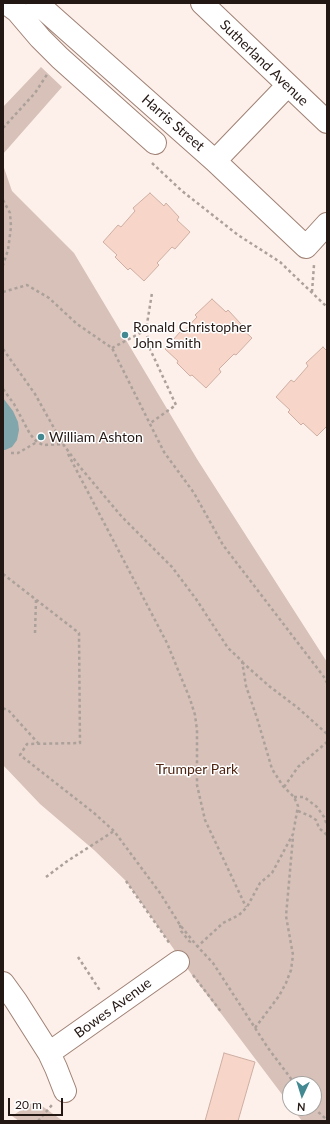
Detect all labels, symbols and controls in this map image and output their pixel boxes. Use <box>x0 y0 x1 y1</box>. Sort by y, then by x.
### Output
street label: Sutherland Avenue <box>216 17 312 109</box>
street label: Harris Street <box>138 91 208 155</box>
place label: Ronald Christopher John Smith <box>133 319 252 352</box>
marker: Ronald Christopher John Smith <box>120 330 130 340</box>
place label: William Ashton <box>49 429 143 445</box>
marker: William Ashton <box>36 432 46 442</box>
park label: Trumper Park <box>156 761 238 777</box>
street label: Bowes Avenue <box>71 974 155 1042</box>
north arrow <box>282 1076 322 1116</box>
scale bar <box>10 1090 65 1116</box>
text: 20 m <box>15 1097 42 1112</box>
text: N <box>297 1101 306 1114</box>

